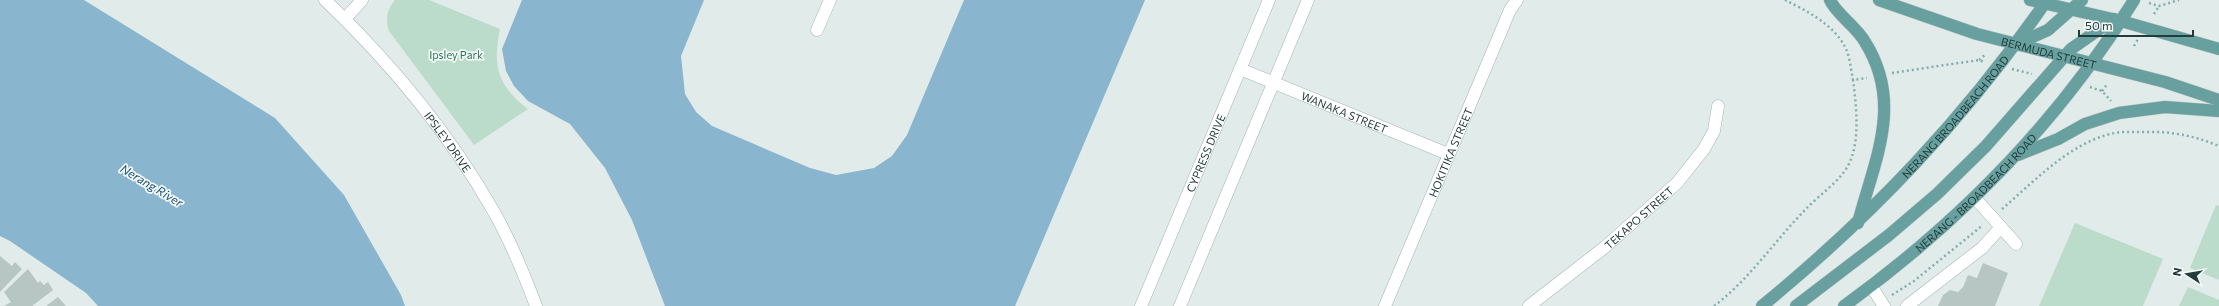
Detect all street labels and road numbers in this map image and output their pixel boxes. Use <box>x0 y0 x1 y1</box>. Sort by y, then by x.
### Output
street label: BERMUDA STREET <box>2000 34 2098 71</box>
street label: NERANG BROADBEACH ROAD <box>1899 53 2011 180</box>
street label: WANAKA STREET <box>1300 88 1390 135</box>
street label: HOKITIKA STREET <box>1425 105 1475 199</box>
street label: IPSLEY DRIVE <box>422 109 474 174</box>
street label: CYPRESS DRIVE <box>1183 112 1227 194</box>
street label: NERANG - BROADBEACH ROAD <box>1912 131 2039 254</box>
street label: TEKAPO STREET <box>1601 183 1675 251</box>

